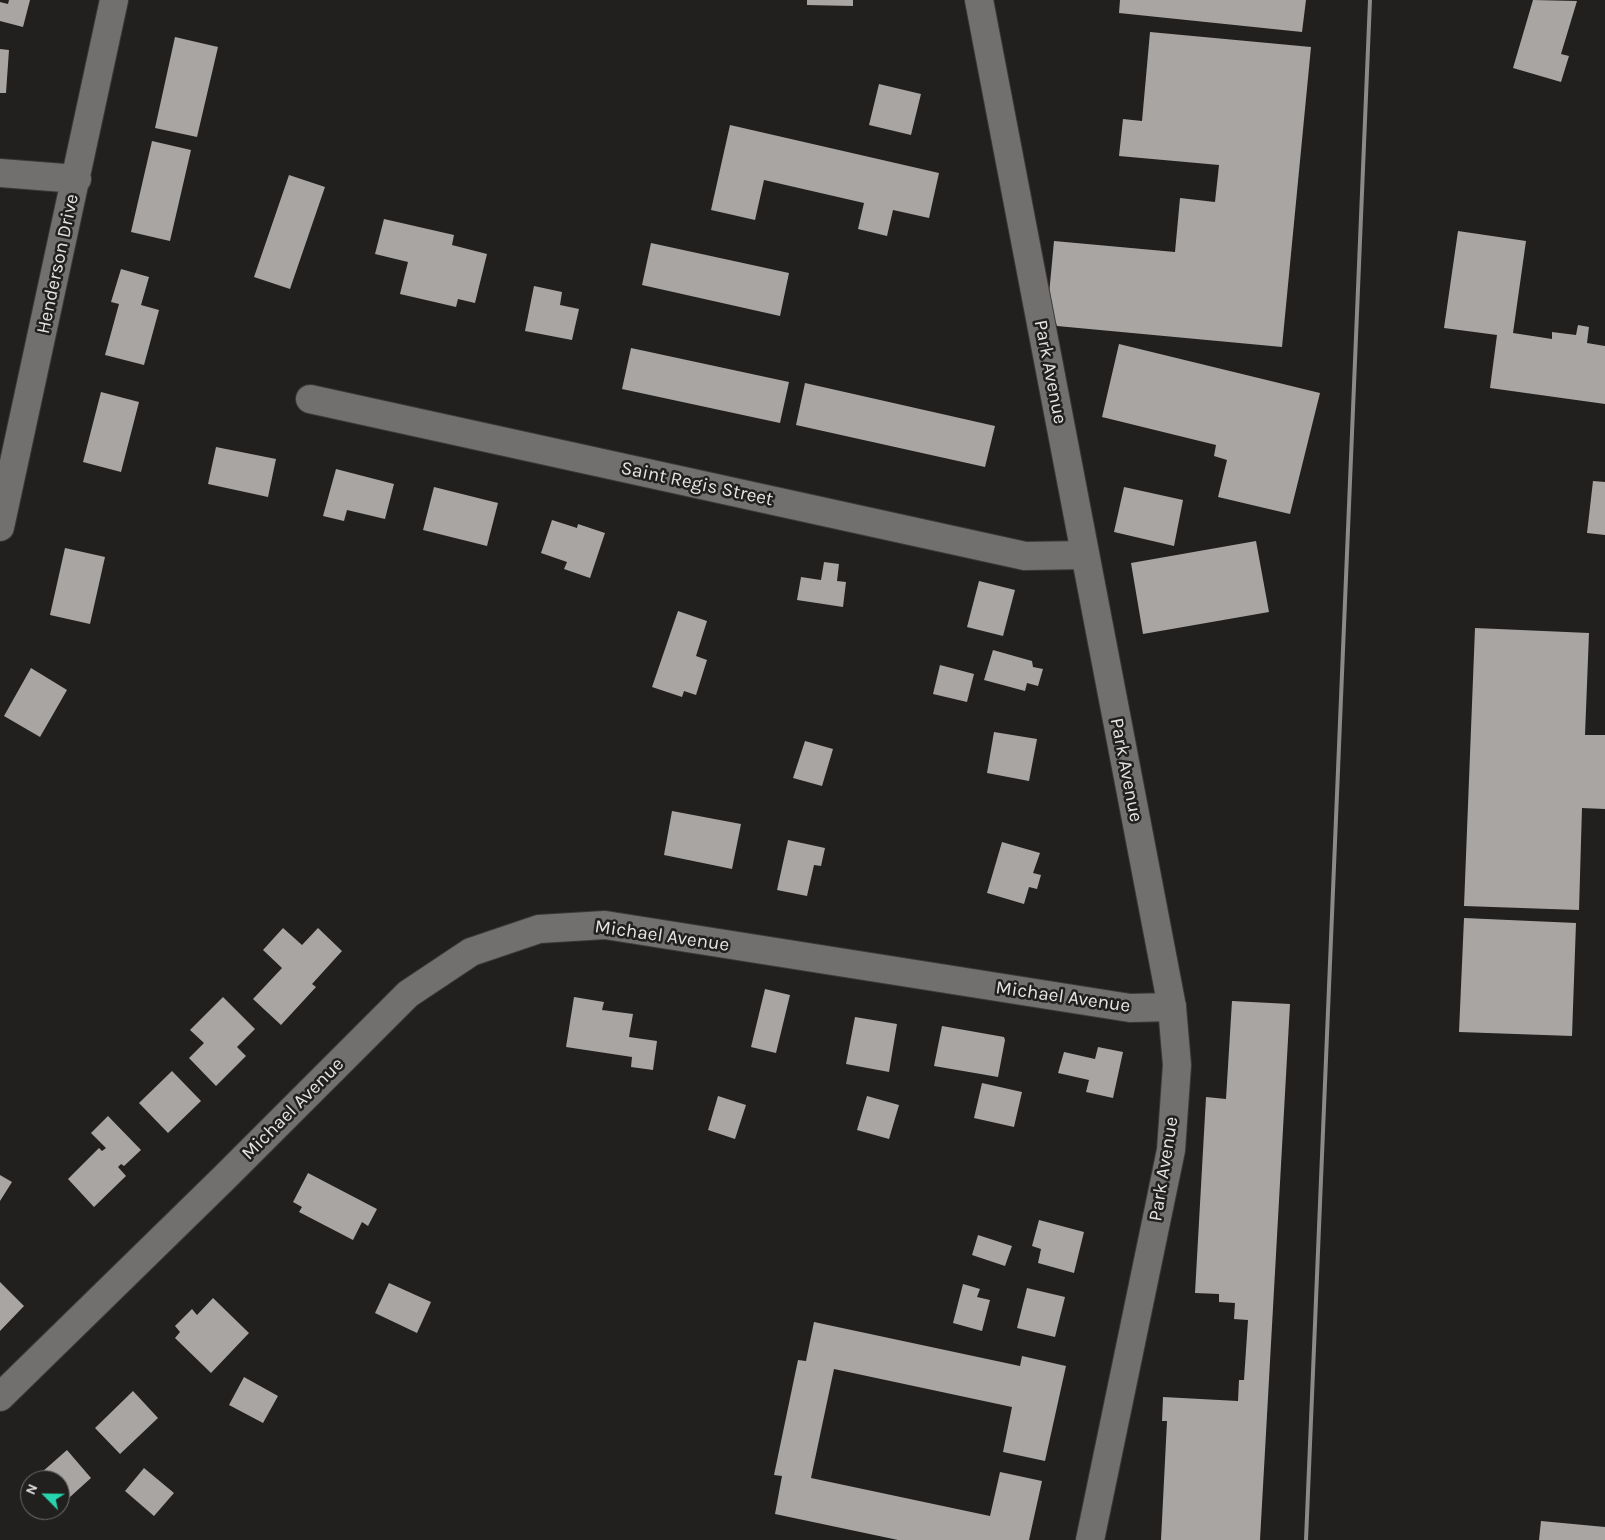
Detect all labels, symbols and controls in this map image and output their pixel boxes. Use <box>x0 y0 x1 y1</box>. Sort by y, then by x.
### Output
street label: Henderson Drive <box>32 192 84 336</box>
street label: Park Avenue <box>1029 318 1071 426</box>
street label: Saint Regis Street <box>619 457 775 511</box>
street label: Park Avenue <box>1105 716 1147 824</box>
street label: Michael Avenue <box>593 915 731 957</box>
street label: Michael Avenue <box>994 976 1132 1018</box>
street label: Michael Avenue <box>237 1053 349 1165</box>
street label: Park Avenue <box>1144 1115 1184 1223</box>
north arrow <box>20 1470 70 1520</box>
text: N <box>22 1481 41 1497</box>

